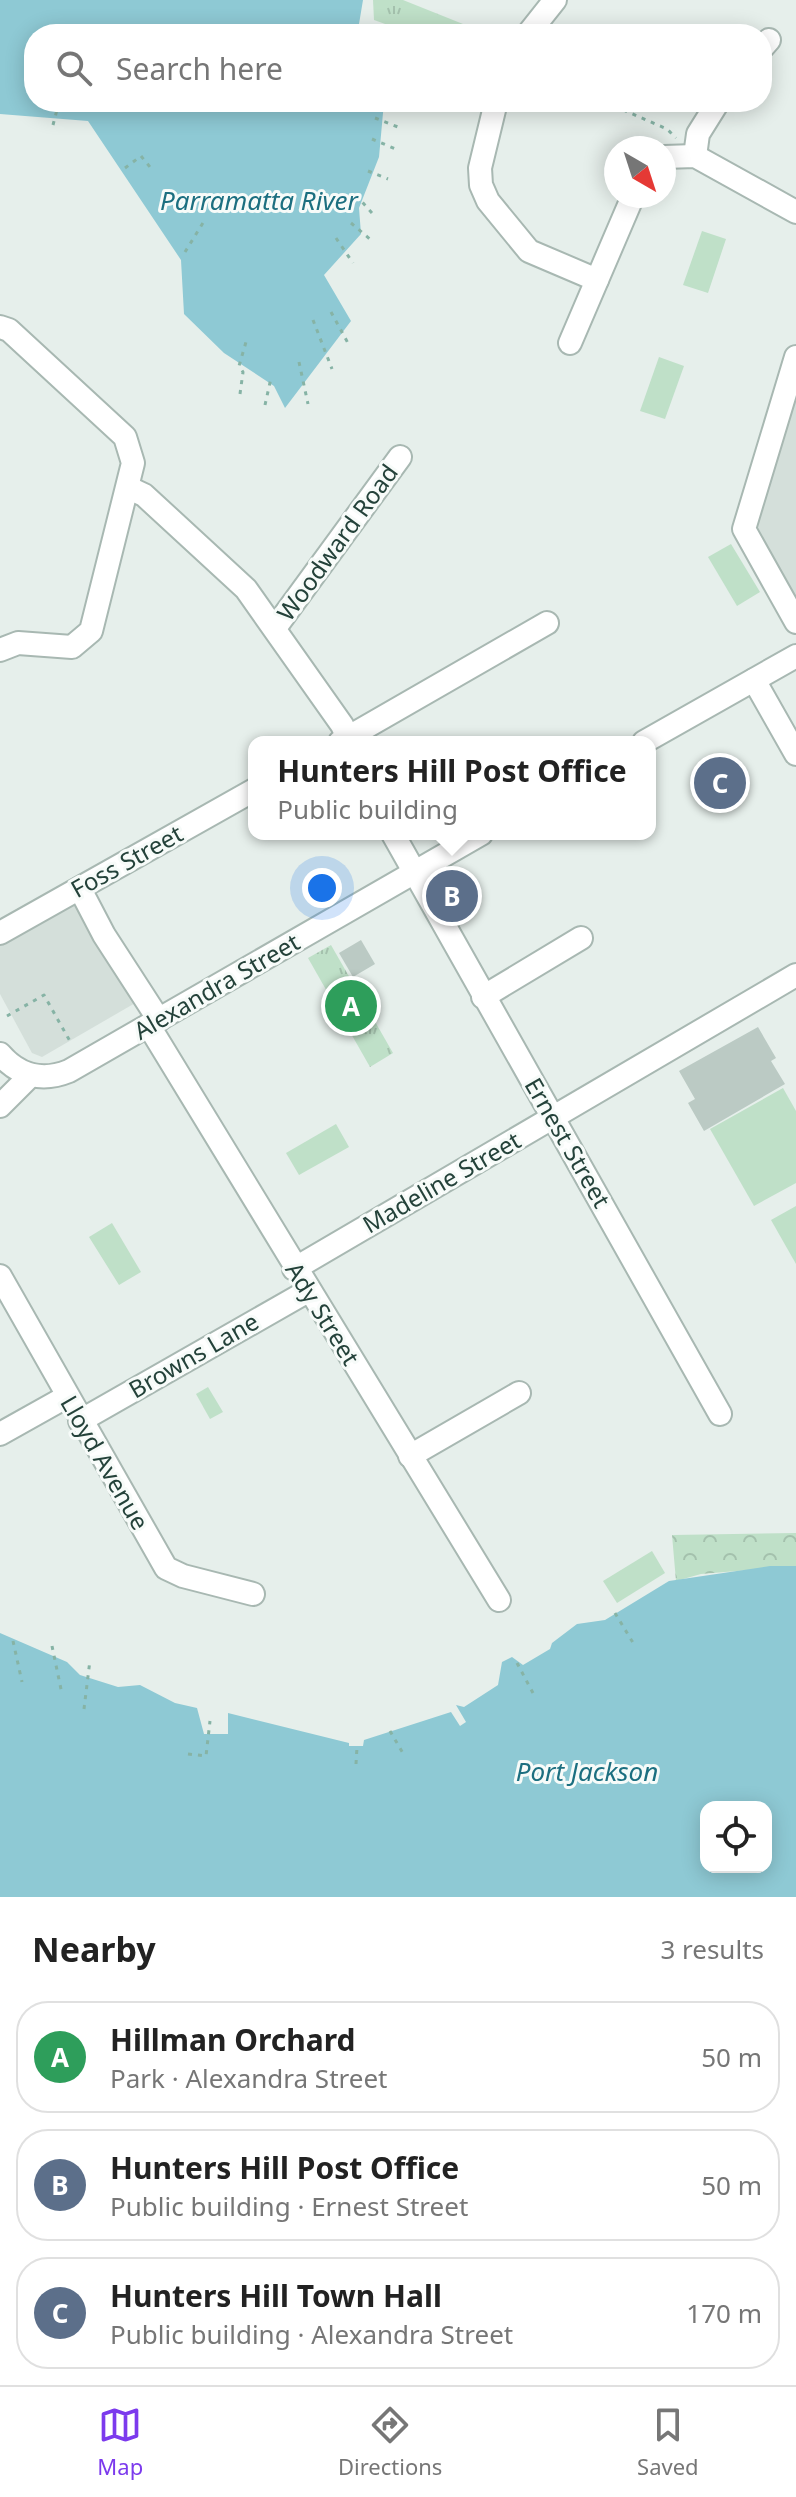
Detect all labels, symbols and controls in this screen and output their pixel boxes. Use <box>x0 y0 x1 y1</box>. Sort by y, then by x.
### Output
search box <box>24 24 772 112</box>
icon: search <box>52 46 96 90</box>
text: Search here <box>116 48 283 89</box>
north arrow <box>604 136 676 208</box>
water label: Parramatta River <box>160 182 360 218</box>
street label: Woodward Road <box>269 457 405 627</box>
popup <box>248 736 656 840</box>
text: Hunters Hill Post Office <box>277 750 627 791</box>
pin: C <box>694 753 746 813</box>
text: Public building <box>277 791 458 827</box>
street label: Foss Street <box>64 816 188 905</box>
pin: B <box>426 866 478 926</box>
your location <box>302 868 342 908</box>
street label: Alexandra Street <box>127 925 306 1047</box>
pin: A <box>325 976 377 1036</box>
street label: Ernest Street <box>518 1071 619 1214</box>
street label: Madeline Street <box>356 1123 527 1240</box>
street label: Ady Street <box>279 1255 368 1371</box>
street label: Browns Lane <box>122 1304 264 1405</box>
street label: Lloyd Avenue <box>53 1389 157 1536</box>
water label: Port Jackson <box>516 1753 658 1789</box>
map controls <box>700 1801 772 1873</box>
button: locate <box>700 1801 772 1873</box>
text: Nearby <box>32 1926 156 1972</box>
text: 3 results <box>660 1931 764 1967</box>
text: Hillman Orchard <box>110 2019 356 2060</box>
text: A <box>51 2039 69 2075</box>
text: 50 m <box>701 2039 762 2075</box>
text: Park · Alexandra Street <box>110 2060 387 2096</box>
text: Hunters Hill Post Office <box>110 2147 459 2188</box>
text: B <box>51 2167 69 2203</box>
text: 50 m <box>701 2167 762 2203</box>
text: Public building · Ernest Street <box>110 2188 468 2224</box>
text: Hunters Hill Town Hall <box>110 2275 442 2316</box>
text: C <box>52 2295 68 2331</box>
text: 170 m <box>686 2295 762 2331</box>
text: Public building · Alexandra Street <box>110 2316 513 2352</box>
tab: Map <box>97 2403 143 2481</box>
tab: Directions <box>338 2403 442 2481</box>
tab: Saved <box>637 2403 699 2481</box>

